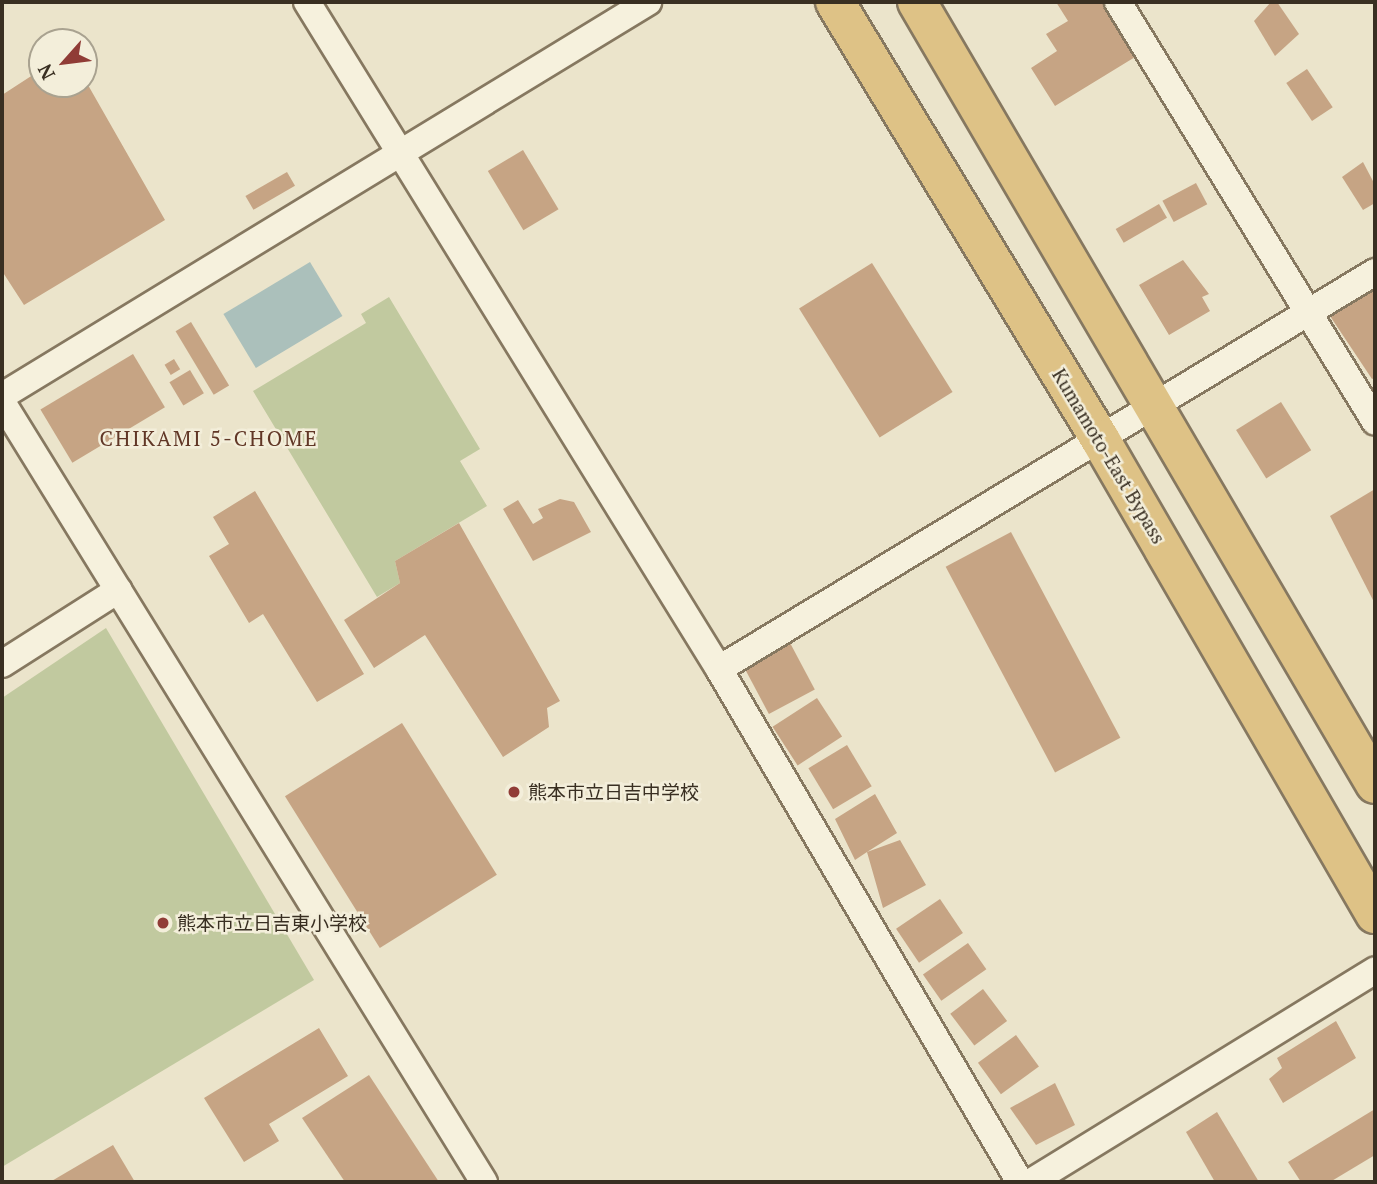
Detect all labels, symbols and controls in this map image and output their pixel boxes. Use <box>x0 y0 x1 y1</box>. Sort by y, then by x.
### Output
north arrow <box>28 28 98 98</box>
text: N <box>31 60 60 84</box>
street label: Kumamoto-East Bypass <box>1048 364 1170 548</box>
district label: CHIKAMI 5-CHOME <box>101 425 317 451</box>
place label: 熊本市立日吉中学校 <box>528 781 699 803</box>
marker: 熊本市立日吉中学校 <box>506 784 522 800</box>
place label: 熊本市立日吉東小学校 <box>177 912 367 934</box>
marker: 熊本市立日吉東小学校 <box>155 915 171 931</box>

